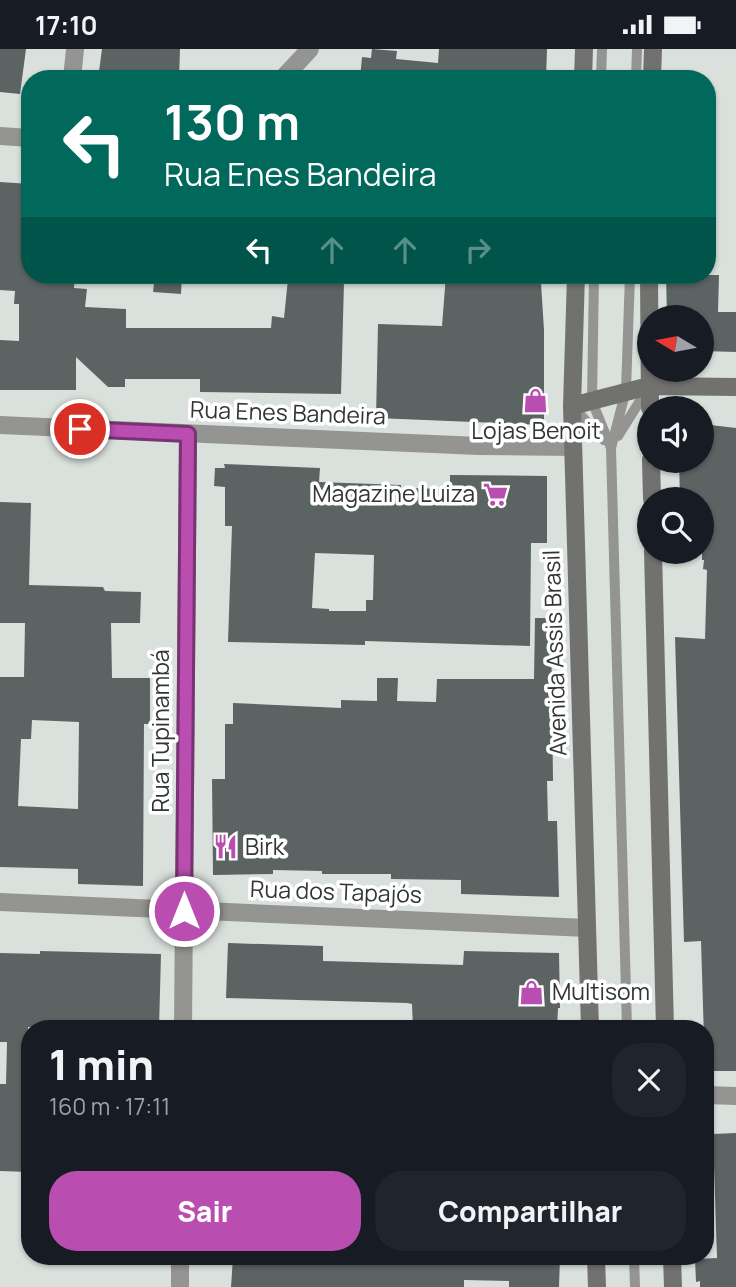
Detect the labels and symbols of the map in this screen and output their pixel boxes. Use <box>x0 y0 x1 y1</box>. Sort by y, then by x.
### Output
north arrow <box>637 305 714 381</box>
shop icon: Lojas Benoit <box>522 387 550 415</box>
street label: Rua Enes Bandeira <box>190 393 386 431</box>
pin <box>50 399 110 459</box>
place label: Lojas Benoit <box>471 414 601 446</box>
place label: Magazine Luiza <box>312 477 475 509</box>
supermarket icon: Magazine Luiza <box>481 480 509 508</box>
street label: Avenida Assis Brasil <box>534 549 574 757</box>
street label: Rua Tupinambá <box>144 649 176 813</box>
place label: Birk <box>245 830 285 862</box>
restaurant icon: Birk <box>211 833 239 861</box>
street label: Rua dos Tapajós <box>250 872 423 910</box>
position arrow <box>147 874 221 948</box>
place label: Multisom <box>552 975 650 1007</box>
shop icon: Multisom <box>518 978 546 1006</box>

